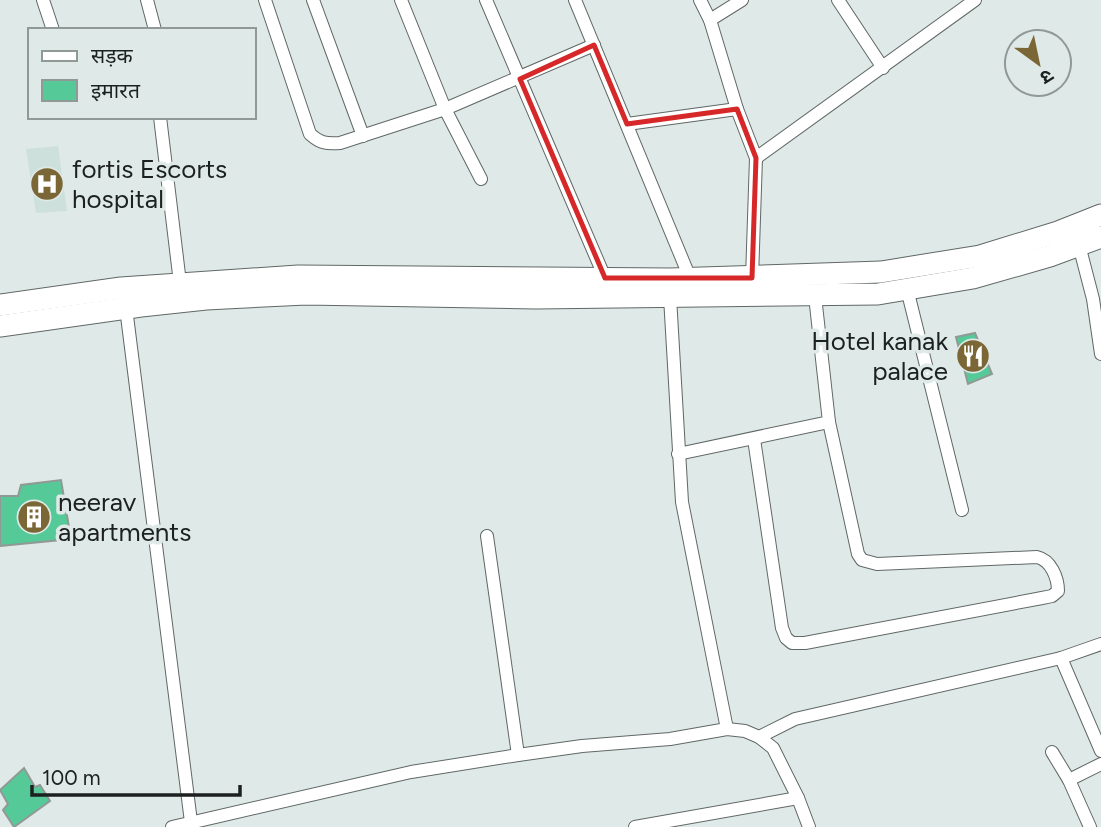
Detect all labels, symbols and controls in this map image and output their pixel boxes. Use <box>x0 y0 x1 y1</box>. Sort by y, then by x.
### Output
legend <box>28 28 256 119</box>
north arrow <box>1003 28 1073 98</box>
text: सड़क <box>91 43 133 68</box>
text: उ <box>1035 64 1058 90</box>
text: इमारत <box>91 78 141 103</box>
place label: fortis Escorts hospital <box>72 153 227 215</box>
hospital icon: fortis Escorts hospital <box>28 165 66 203</box>
place label: Hotel kanak palace <box>811 325 948 387</box>
restaurant icon: Hotel kanak palace <box>954 337 992 375</box>
place label: neerav apartments <box>58 486 191 548</box>
building icon: neerav apartments <box>15 498 53 536</box>
scale bar <box>32 754 240 798</box>
text: 100 m <box>42 765 101 790</box>

